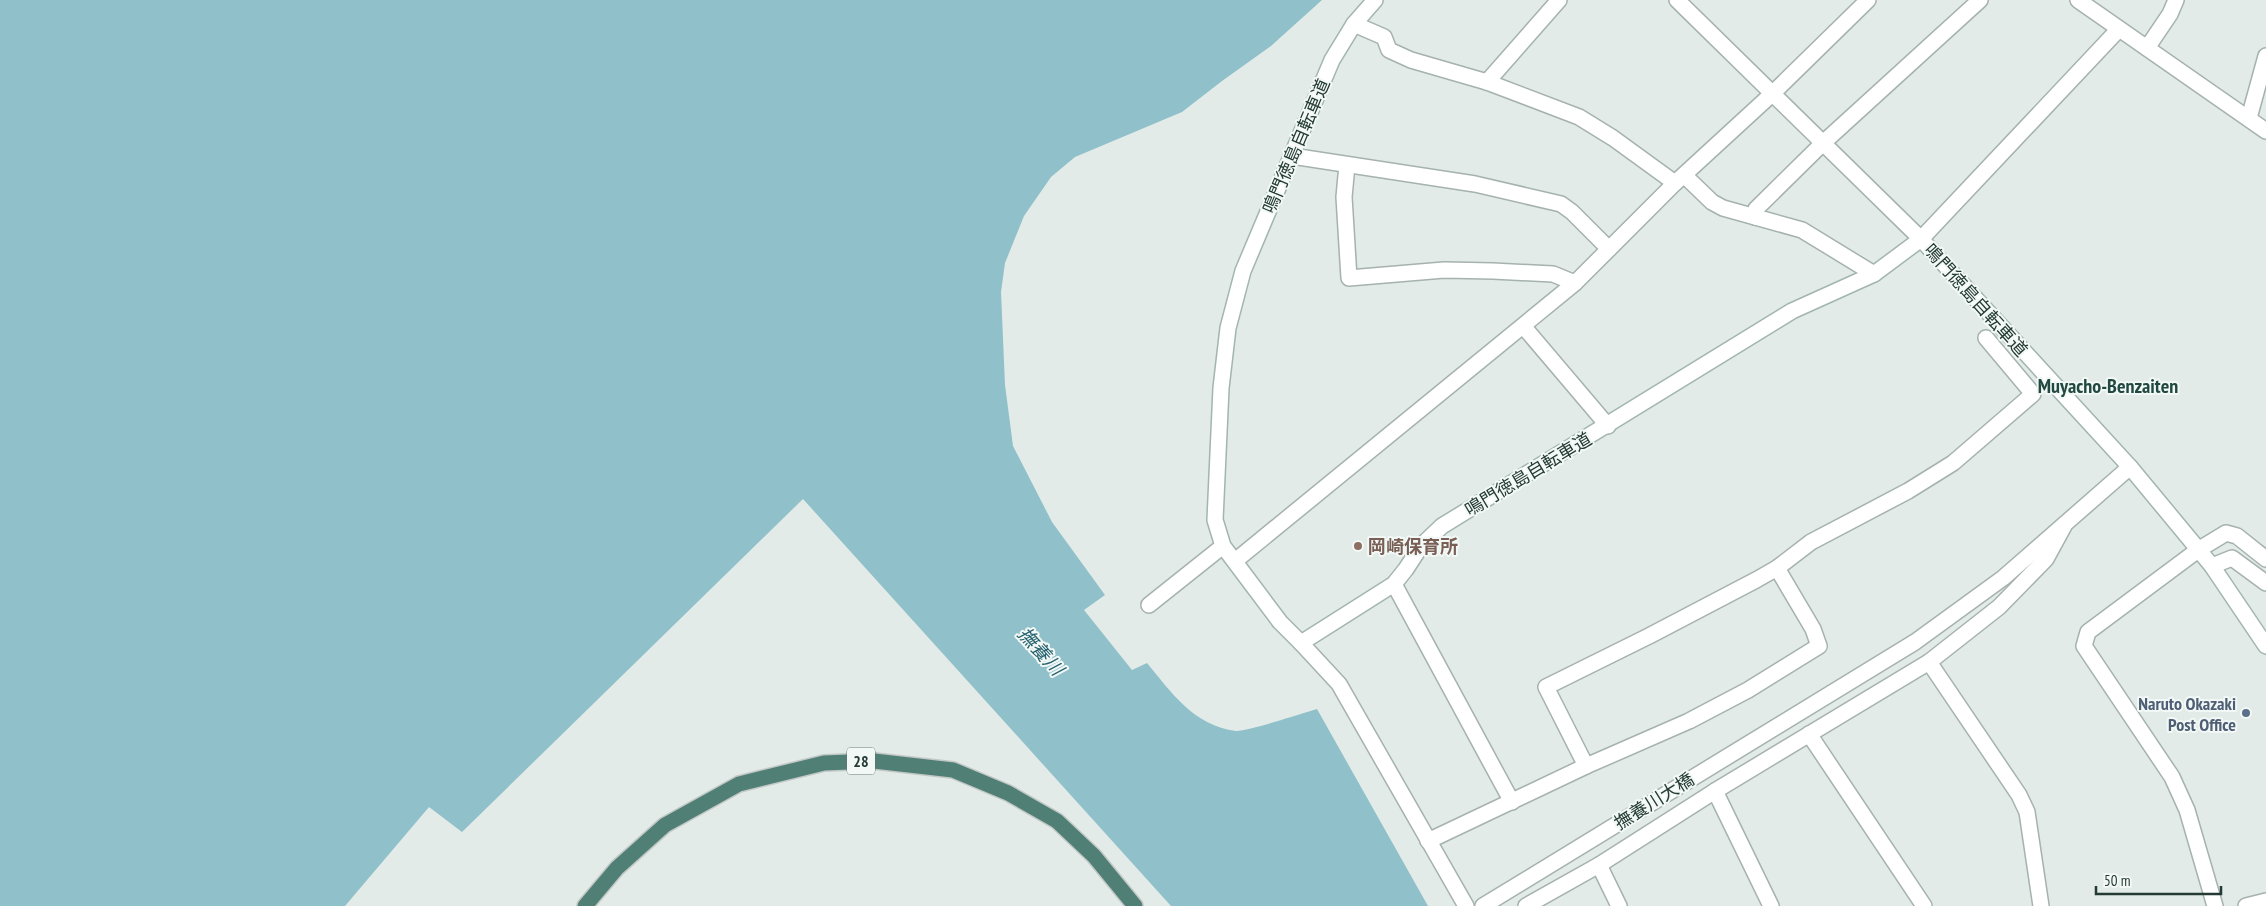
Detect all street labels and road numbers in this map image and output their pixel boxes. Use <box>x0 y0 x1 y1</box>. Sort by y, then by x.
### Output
street label: 鳴門徳島自転車道 <box>1257 75 1335 217</box>
street label: 鳴門徳島自転車道 <box>1919 239 2033 361</box>
street label: 鳴門徳島自転車道 <box>1460 427 1596 521</box>
road number: 28 <box>847 748 875 774</box>
street label: 撫養川大橋 <box>1610 767 1698 835</box>

